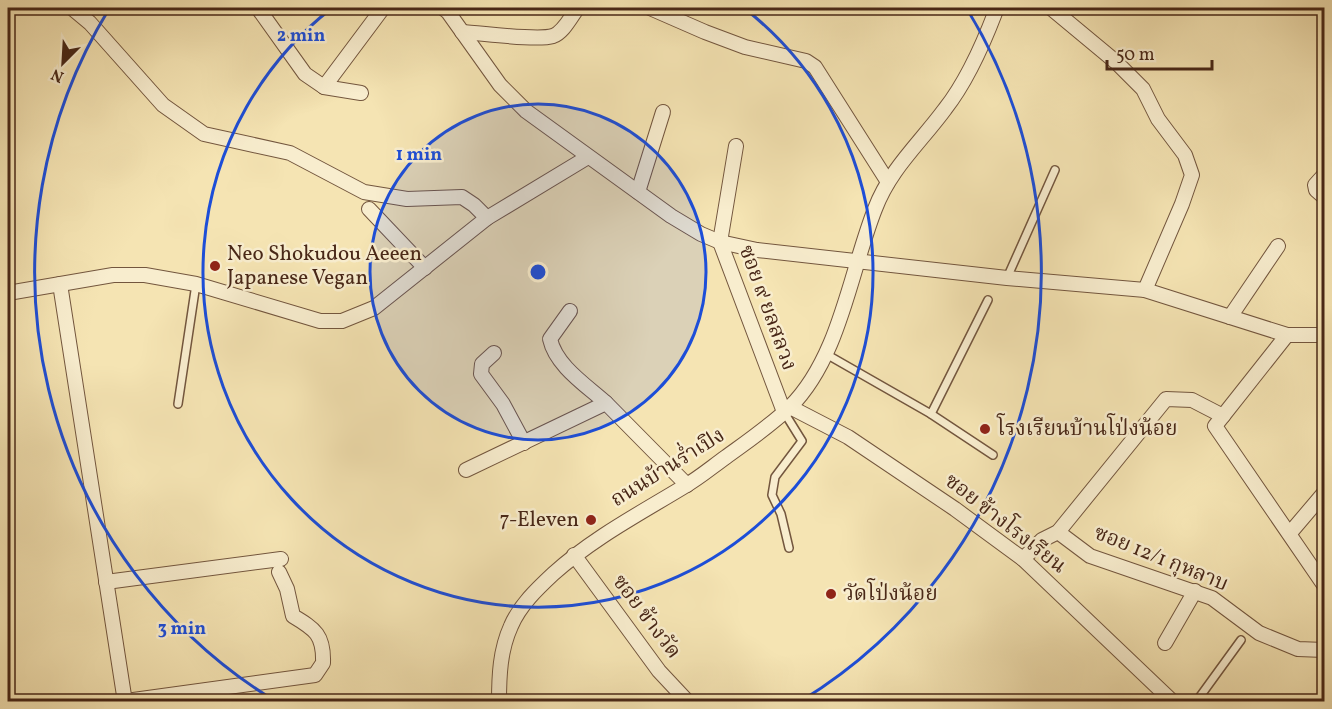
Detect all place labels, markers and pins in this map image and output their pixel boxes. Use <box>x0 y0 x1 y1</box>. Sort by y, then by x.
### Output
place label: Neo Shokudou Aeeen Japanese Vegan <box>227 240 422 293</box>
marker: Neo Shokudou Aeeen Japanese Vegan <box>208 259 222 273</box>
centre of rings <box>528 262 548 282</box>
place label: โรงเรียนบ้านโป่งน้อย <box>996 413 1178 444</box>
marker: โรงเรียนบ้านโป่งน้อย <box>978 422 992 436</box>
place label: 7-Eleven <box>499 506 579 535</box>
marker: 7-Eleven <box>584 513 598 527</box>
place label: วัดโป่งน้อย <box>843 578 938 609</box>
marker: วัดโป่งน้อย <box>824 587 838 601</box>

